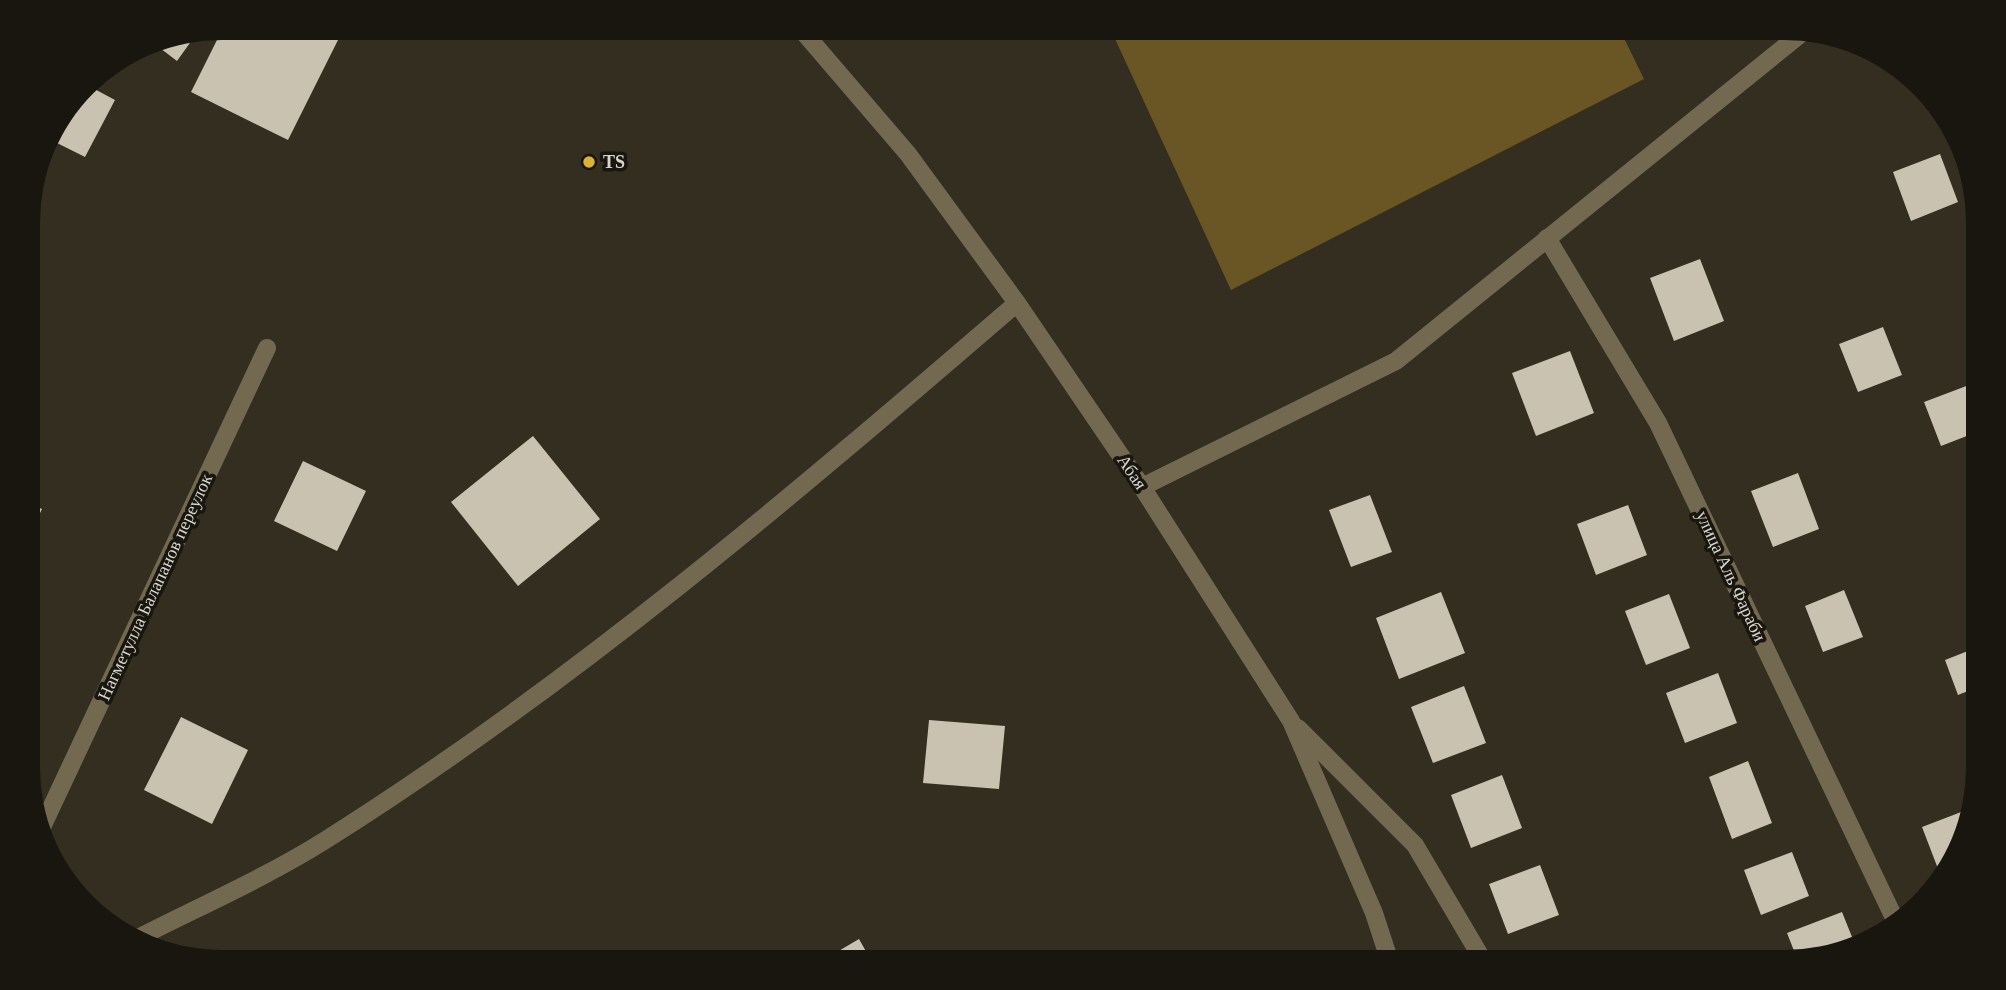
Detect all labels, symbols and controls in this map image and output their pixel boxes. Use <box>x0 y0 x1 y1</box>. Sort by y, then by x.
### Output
place label: TS <box>603 152 625 172</box>
marker: TS <box>581 154 597 170</box>
street label: Абая <box>1113 451 1151 493</box>
street label: Нагметулла Балапанов переулок <box>94 470 216 703</box>
street label: улица Аль Фараби <box>1692 508 1770 645</box>

